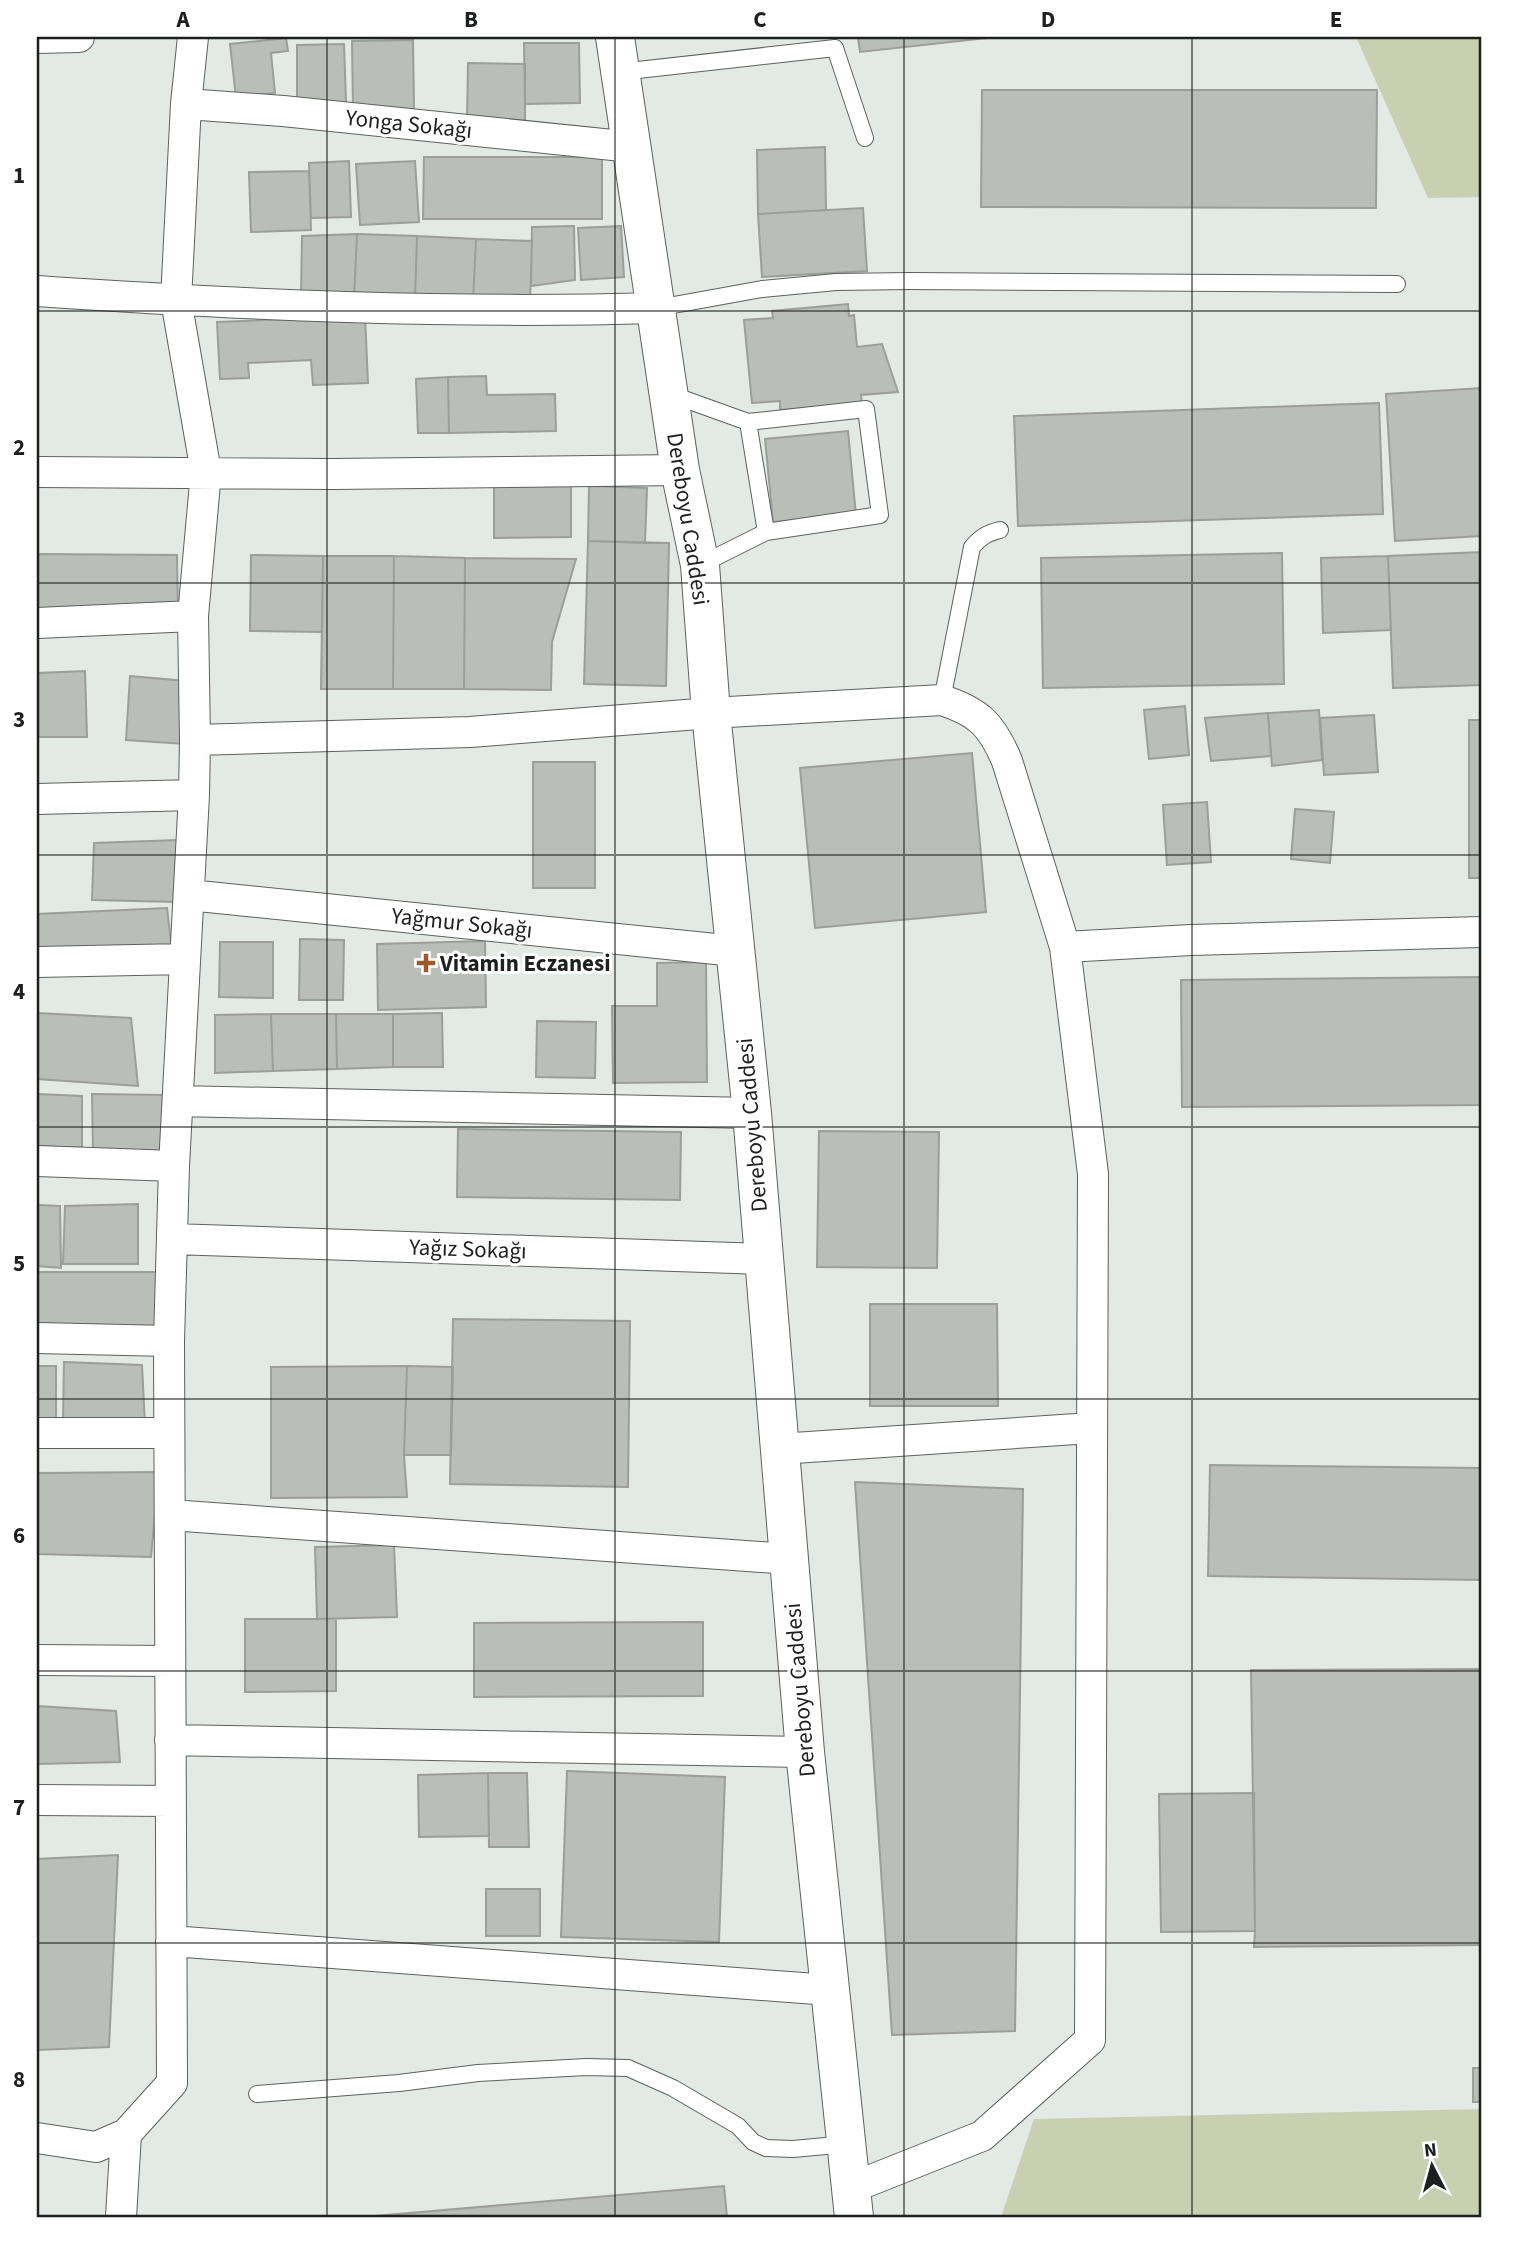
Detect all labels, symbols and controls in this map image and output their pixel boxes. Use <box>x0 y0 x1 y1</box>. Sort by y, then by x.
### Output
text: A <box>175 3 190 36</box>
text: B <box>464 3 478 36</box>
text: C <box>753 3 767 36</box>
text: D <box>1041 3 1055 36</box>
text: E <box>1330 3 1342 36</box>
street label: Yonga Sokağı <box>343 101 474 147</box>
text: 1 <box>13 159 25 192</box>
street label: Dereboyu Caddesi <box>658 430 718 608</box>
text: 2 <box>13 431 25 464</box>
text: 3 <box>13 703 25 736</box>
street label: Yağmur Sokağı <box>389 899 534 947</box>
place label: Vitamin Eczanesi <box>439 947 611 980</box>
marker: Vitamin Eczanesi <box>418 955 434 971</box>
text: 4 <box>13 975 25 1008</box>
street label: Dereboyu Caddesi <box>728 1037 776 1213</box>
street label: Yağız Sokağı <box>408 1230 527 1268</box>
text: 5 <box>13 1247 25 1280</box>
text: 6 <box>13 1519 25 1552</box>
street label: Dereboyu Caddesi <box>776 1602 824 1778</box>
text: 7 <box>13 1791 25 1824</box>
text: 8 <box>13 2063 25 2096</box>
north arrow <box>1396 2132 1466 2202</box>
text: N <box>1423 2136 1438 2165</box>

